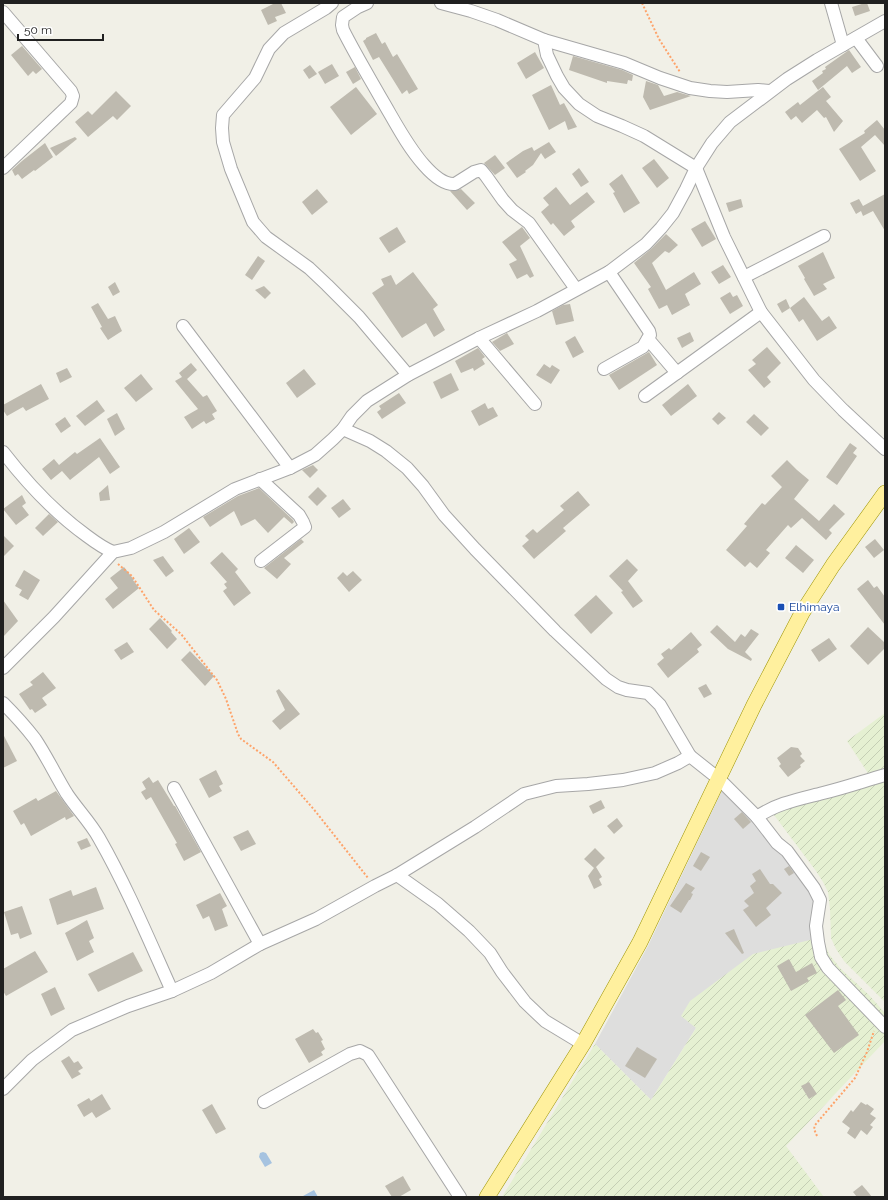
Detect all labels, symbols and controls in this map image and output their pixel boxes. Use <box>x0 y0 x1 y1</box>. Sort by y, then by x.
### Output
scale bar <box>18 16 103 42</box>
text: 50 m <box>24 23 52 37</box>
place label: Elhimaya <box>789 600 839 614</box>
marker: Elhimaya <box>776 602 786 612</box>

